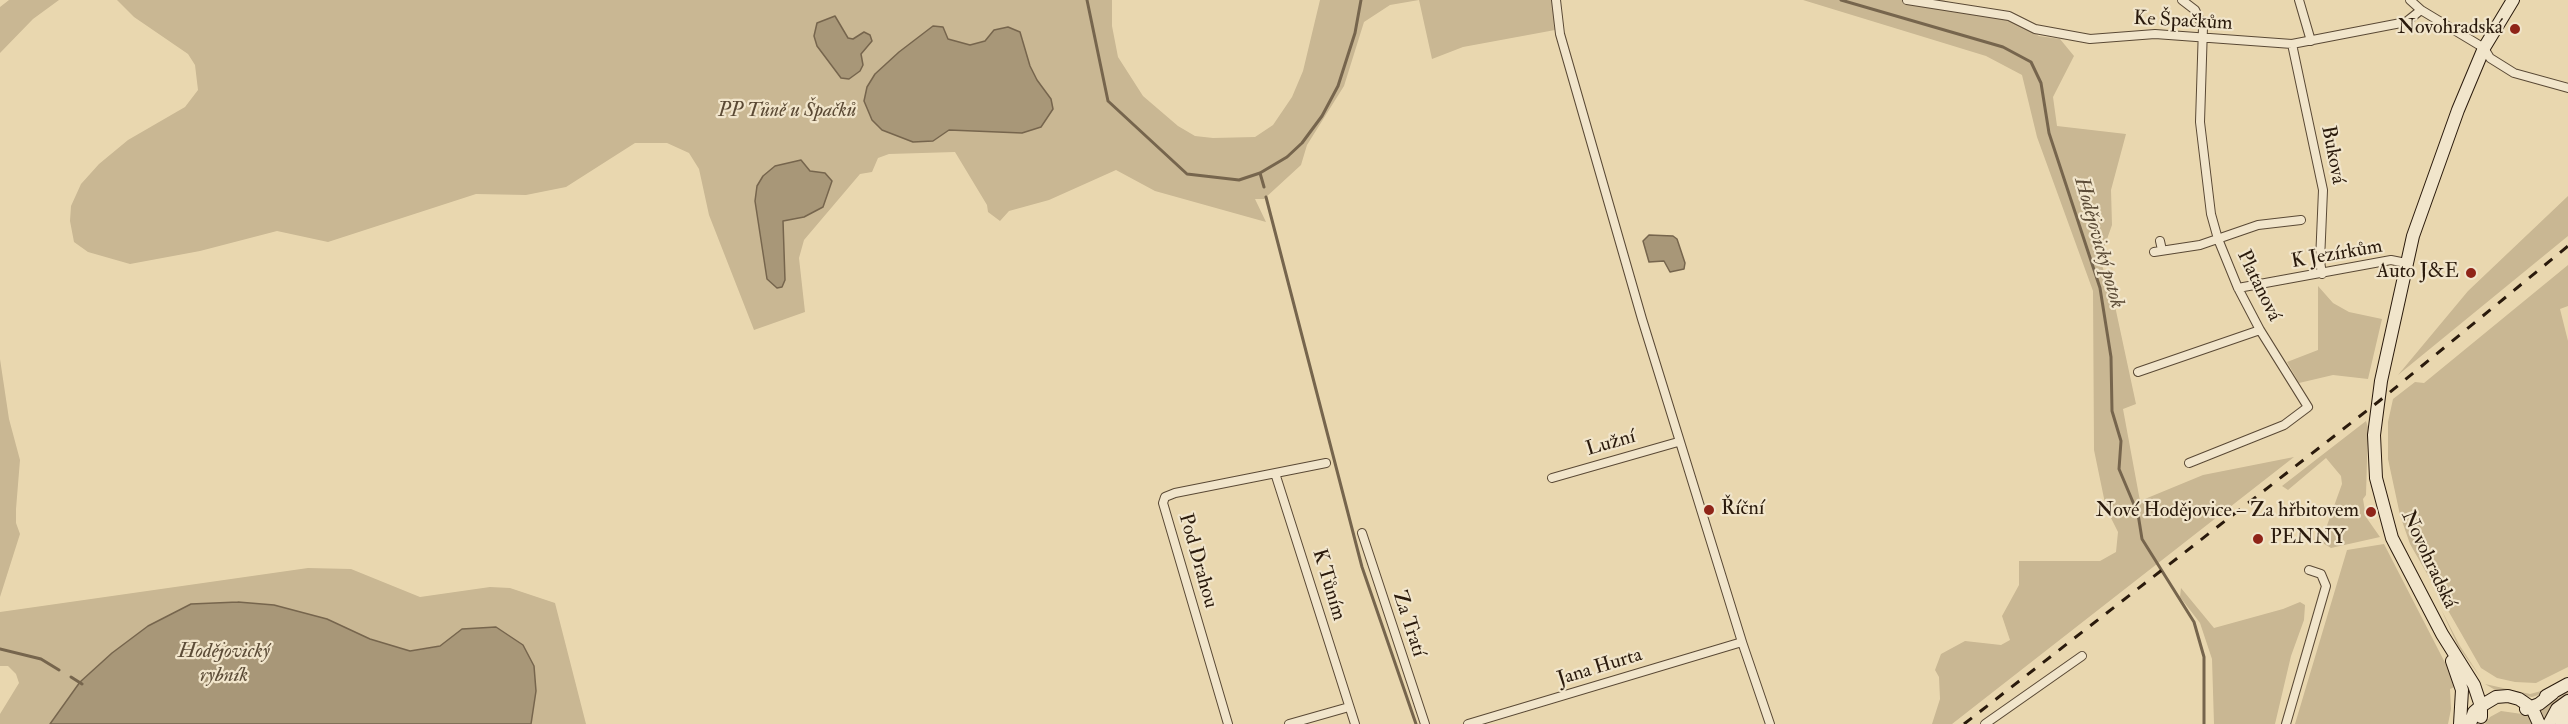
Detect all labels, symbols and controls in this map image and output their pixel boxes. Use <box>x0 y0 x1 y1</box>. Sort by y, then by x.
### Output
street label: Ke Špačkům <box>2133 7 2233 37</box>
place label: Novohradská <box>2398 17 2503 41</box>
marker: Novohradská <box>2508 22 2522 36</box>
park label: PP Tůně u Špačků <box>718 100 856 124</box>
street label: Buková <box>2315 124 2349 186</box>
water label: Hodějovický potok <box>2067 175 2129 311</box>
street label: K Jezírkům <box>2290 235 2384 275</box>
street label: Platanová <box>2231 246 2285 326</box>
place label: Auto J&E <box>2377 261 2459 285</box>
marker: Auto J&E <box>2464 266 2478 280</box>
street label: Lužní <box>1584 426 1638 462</box>
place label: Říční <box>1721 498 1764 522</box>
place label: Nové Hodějovice – Za hřbitovem <box>2096 500 2359 524</box>
marker: Říční <box>1702 503 1716 517</box>
marker: Nové Hodějovice – Za hřbitovem <box>2364 505 2378 519</box>
street label: Novohradská <box>2395 507 2461 613</box>
street label: Pod Drahou <box>1172 511 1222 611</box>
place label: PENNY <box>2270 527 2346 551</box>
marker: PENNY <box>2251 532 2265 546</box>
street label: K Tůním <box>1306 546 1350 624</box>
street label: Za Tratí <box>1386 588 1430 660</box>
water label: Hodějovický rybník <box>178 639 270 689</box>
street label: Jana Hurta <box>1555 644 1645 692</box>

